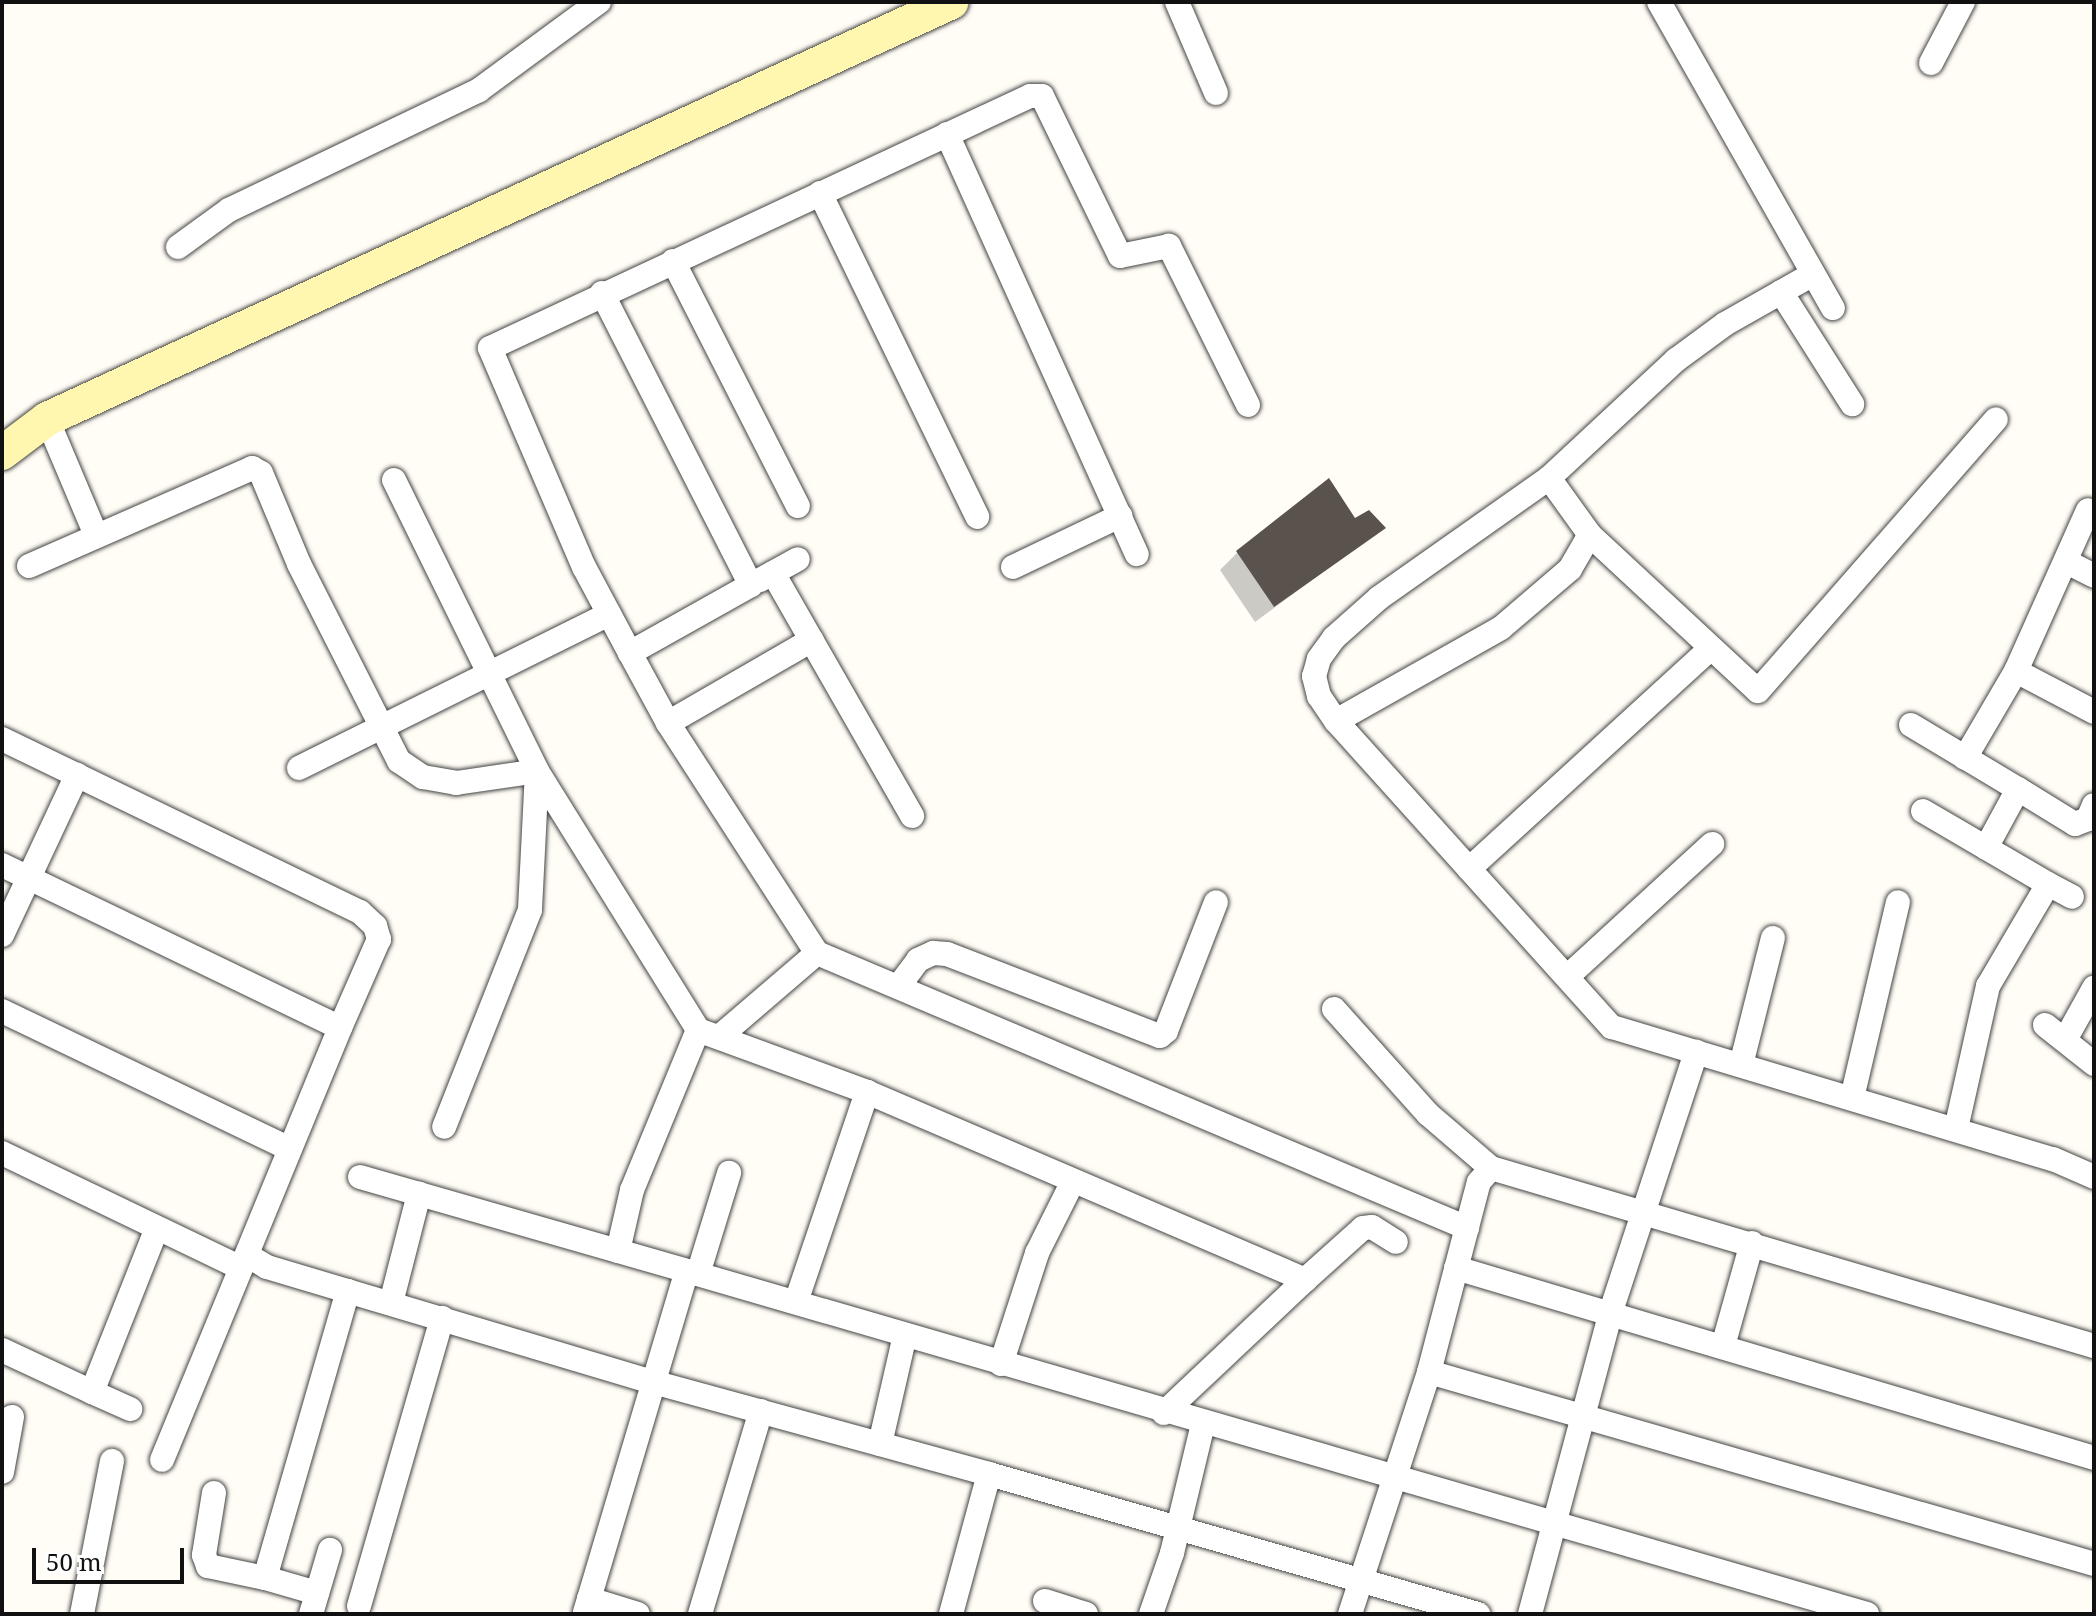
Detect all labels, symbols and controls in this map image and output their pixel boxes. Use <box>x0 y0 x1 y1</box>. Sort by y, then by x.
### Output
scale bar <box>36 1532 188 1582</box>
text: 50 m <box>46 1545 102 1578</box>

